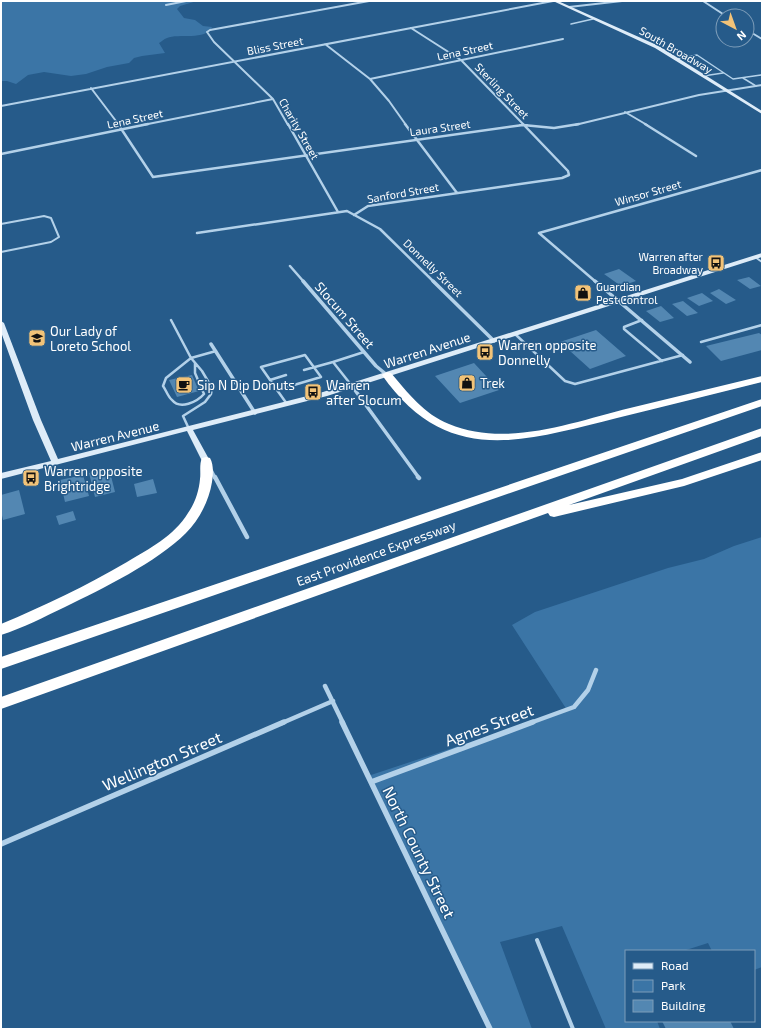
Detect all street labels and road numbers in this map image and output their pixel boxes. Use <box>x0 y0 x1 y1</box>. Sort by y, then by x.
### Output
street label: South Broadway <box>637 23 715 76</box>
street label: Bliss Street <box>246 34 304 57</box>
street label: Lena Street <box>436 38 494 63</box>
street label: Sterling Street <box>473 60 532 121</box>
street label: Charity Street <box>277 96 322 162</box>
street label: Lena Street <box>106 106 164 131</box>
street label: Laura Street <box>409 117 471 138</box>
street label: Winsor Street <box>613 177 683 208</box>
street label: Sanford Street <box>366 180 440 205</box>
street label: Donnelly Street <box>401 236 466 299</box>
street label: Slocum Street <box>312 279 378 351</box>
street label: Warren Avenue <box>382 328 472 372</box>
street label: Warren Avenue <box>69 417 161 455</box>
street label: East Providence Expressway <box>294 517 458 589</box>
street label: Agnes Street <box>442 700 536 749</box>
street label: Wellington Street <box>99 727 224 794</box>
street label: North County Street <box>379 783 460 921</box>

